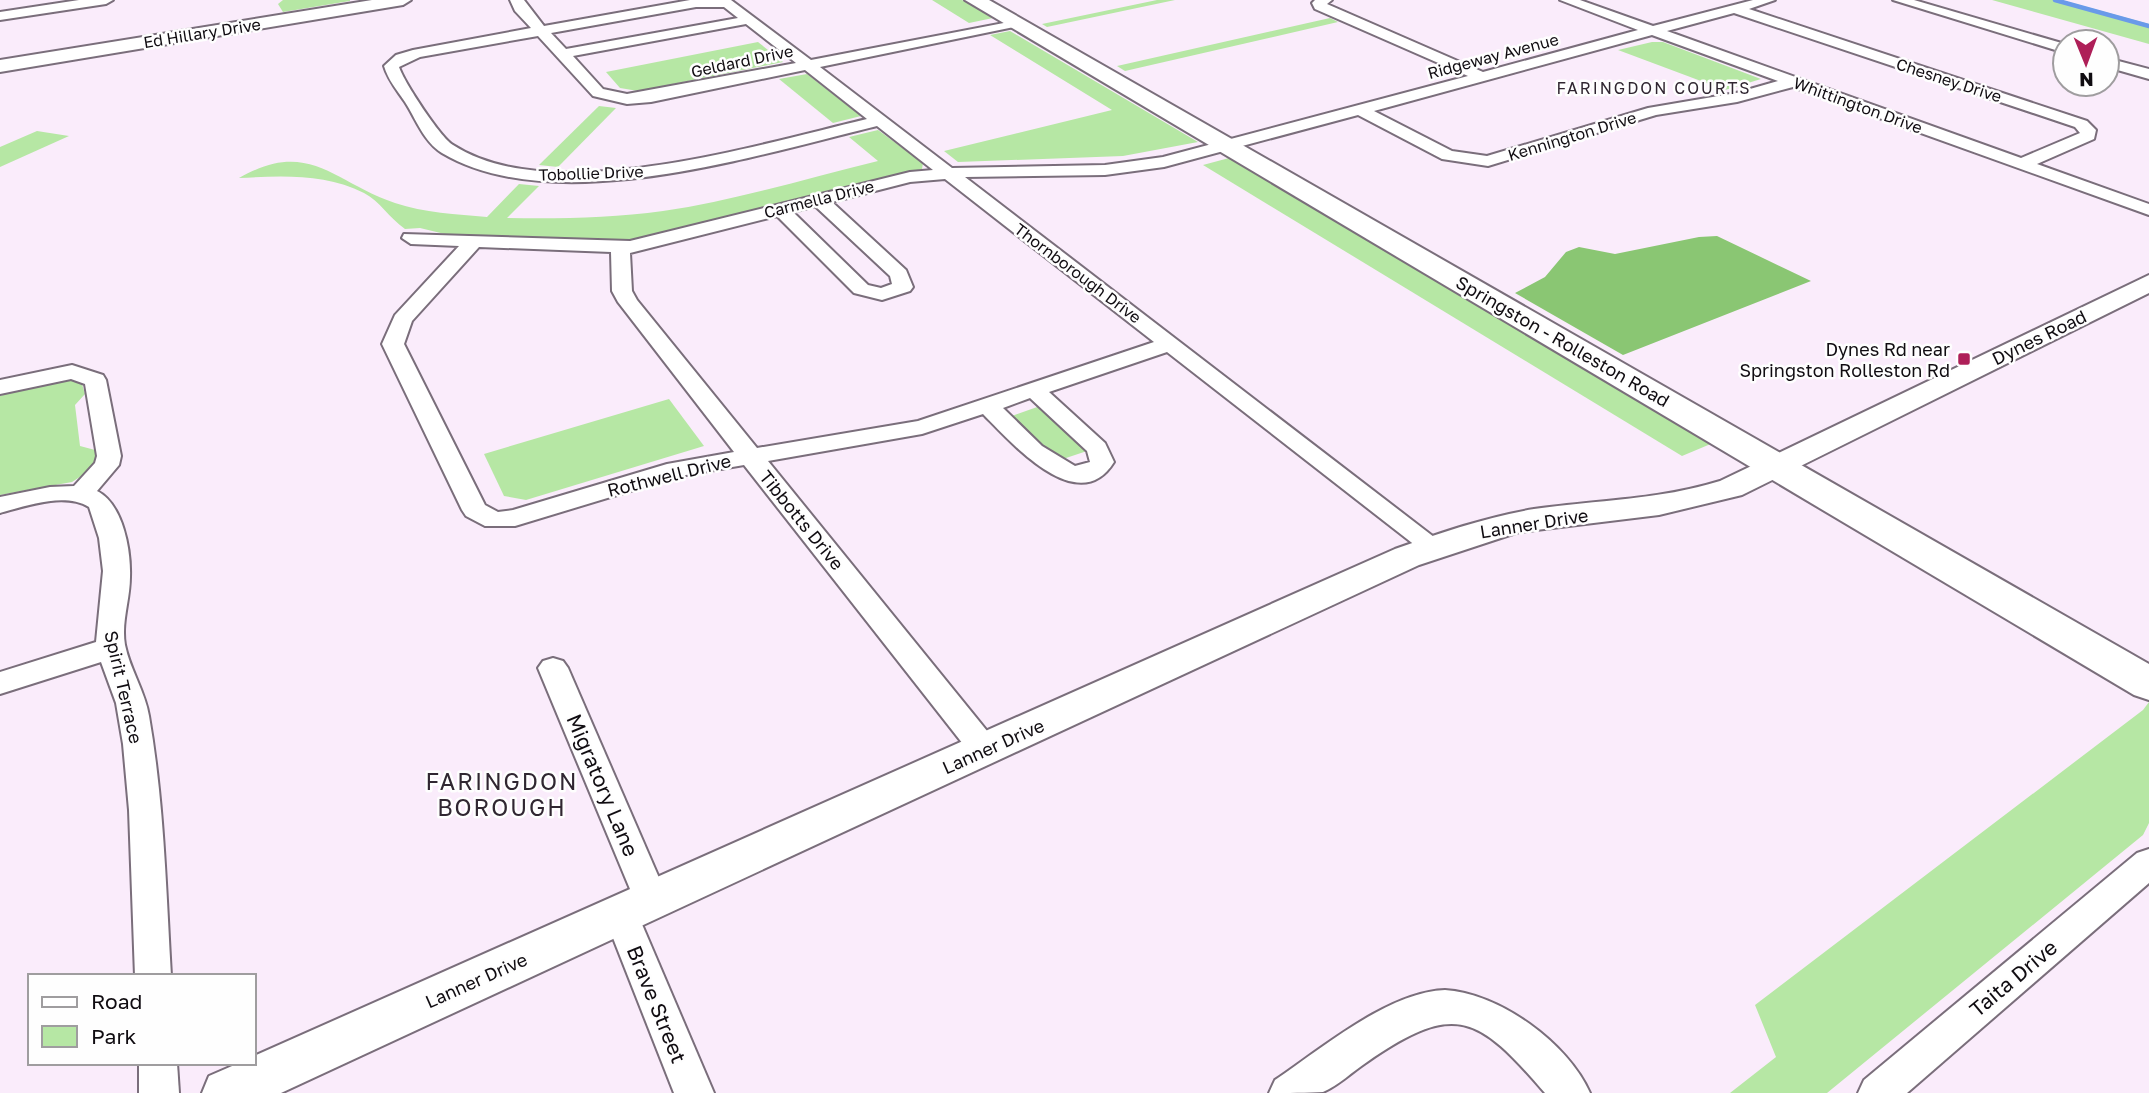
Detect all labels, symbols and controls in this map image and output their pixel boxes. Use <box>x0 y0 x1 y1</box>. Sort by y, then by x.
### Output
street label: Ed Hillary Drive <box>142 14 262 52</box>
north arrow <box>2051 28 2121 98</box>
street label: Ridgeway Avenue <box>1425 29 1561 83</box>
street label: Geldard Drive <box>689 40 795 82</box>
street label: Chesney Drive <box>1894 54 2004 106</box>
text: N <box>2079 69 2094 92</box>
street label: Whittington Drive <box>1791 72 1925 138</box>
district label: FARINGDON COURTS <box>1557 78 1751 98</box>
street label: Kennington Drive <box>1505 107 1639 165</box>
street label: Tobollie Drive <box>538 161 644 185</box>
street label: Carmella Drive <box>762 176 876 222</box>
street label: Thornborough Drive <box>1011 219 1145 327</box>
street label: Springston - Rolleston Road <box>1452 271 1674 411</box>
street label: Dynes Road <box>1988 305 2090 369</box>
place label: Dynes Rd near Springston Rolleston Rd <box>1739 338 1950 381</box>
marker: Dynes Rd near Springston Rolleston Rd <box>1956 351 1972 367</box>
street label: Rothwell Drive <box>605 449 733 501</box>
street label: Tibbotts Drive <box>755 466 849 574</box>
street label: Lanner Drive <box>1478 504 1590 542</box>
street label: Spirit Terrace <box>100 628 148 746</box>
street label: Migratory Lane <box>561 710 645 860</box>
street label: Lanner Drive <box>939 714 1047 778</box>
district label: FARINGDON BOROUGH <box>426 767 578 821</box>
street label: Taita Drive <box>1964 934 2062 1022</box>
street label: Brave Street <box>622 941 692 1067</box>
street label: Lanner Drive <box>422 948 530 1012</box>
legend <box>28 974 256 1065</box>
text: Road <box>91 988 142 1014</box>
text: Park <box>91 1023 137 1049</box>

